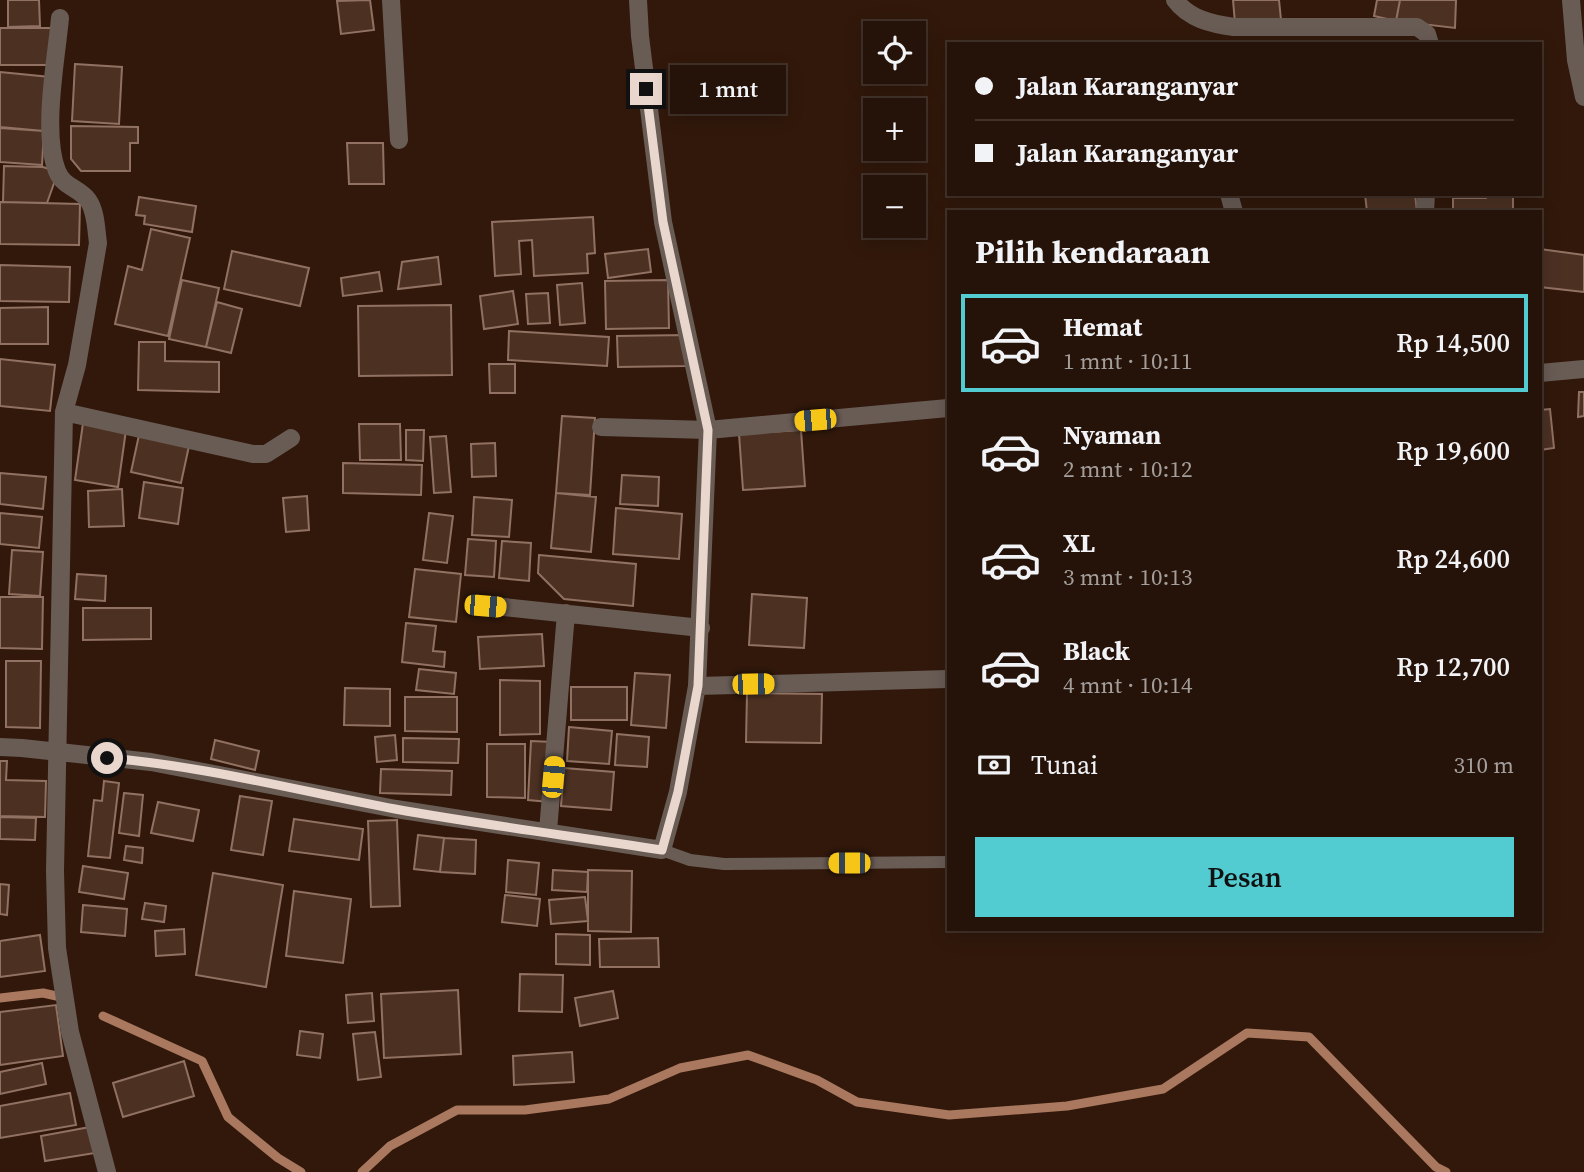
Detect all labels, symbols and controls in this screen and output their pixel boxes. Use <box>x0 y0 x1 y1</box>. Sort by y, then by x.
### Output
map controls <box>863 21 926 238</box>
button: locate <box>863 21 926 84</box>
callout: 1 mnt <box>670 64 786 114</box>
text: Jalan Karanganyar <box>1017 68 1238 104</box>
route end <box>630 73 662 105</box>
text: 1 mnt <box>698 73 758 105</box>
button: + <box>863 98 926 161</box>
text: Jalan Karanganyar <box>1017 135 1238 171</box>
button: − <box>863 175 926 238</box>
text: Pilih kendaraan <box>975 230 1210 274</box>
text: Hemat <box>1063 309 1142 345</box>
icon: car <box>979 312 1042 375</box>
text: Rp 14,500 <box>1396 325 1510 361</box>
text: 1 mnt · 10:11 <box>1063 345 1192 377</box>
car <box>794 408 837 432</box>
text: Nyaman <box>1063 417 1161 453</box>
icon: car <box>979 420 1042 483</box>
text: Rp 19,600 <box>1396 433 1510 469</box>
text: 2 mnt · 10:12 <box>1063 453 1192 485</box>
text: XL <box>1063 525 1095 561</box>
icon: car <box>979 528 1042 591</box>
text: Rp 24,600 <box>1396 541 1510 577</box>
text: 3 mnt · 10:13 <box>1063 561 1192 593</box>
car <box>464 594 507 618</box>
text: Black <box>1063 633 1130 669</box>
icon: car <box>979 636 1042 699</box>
text: Rp 12,700 <box>1396 649 1510 685</box>
text: 4 mnt · 10:14 <box>1063 669 1192 701</box>
car <box>732 673 775 695</box>
route start <box>91 742 123 774</box>
icon: cash <box>975 746 1013 784</box>
text: Tunai <box>1031 747 1098 783</box>
text: 310 m <box>1453 749 1514 781</box>
car <box>541 755 566 799</box>
button: Pesan <box>975 837 1514 917</box>
car <box>829 853 871 874</box>

